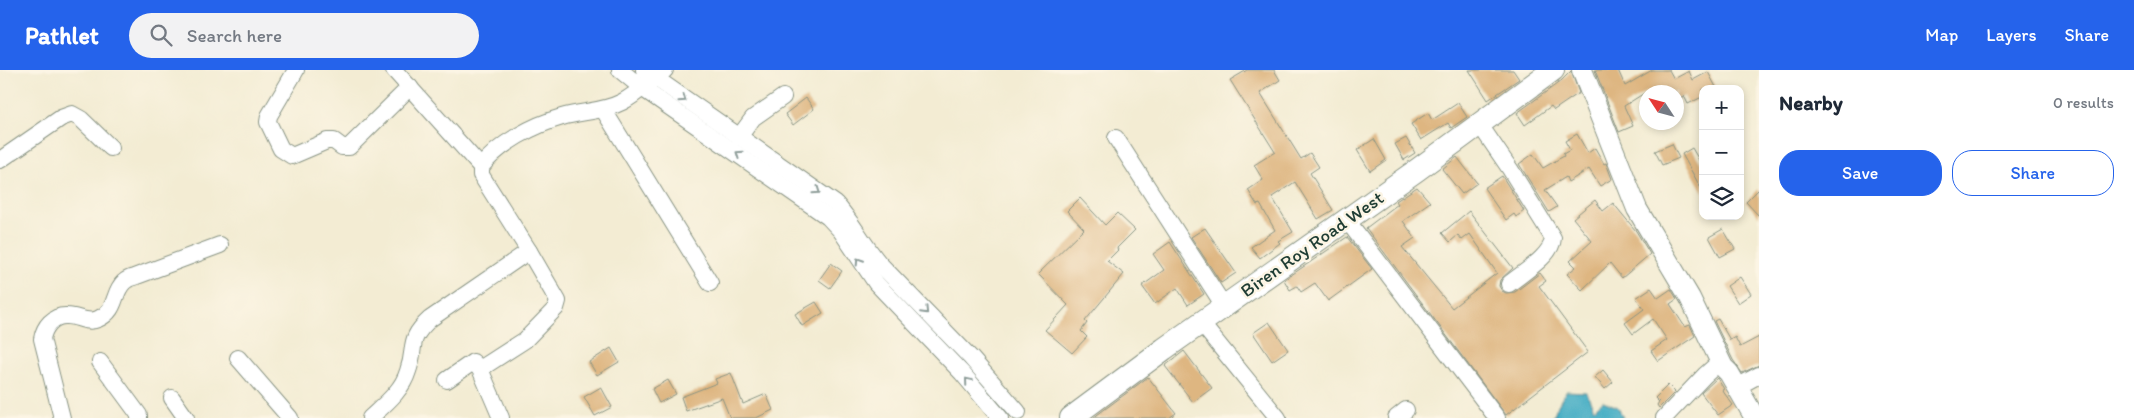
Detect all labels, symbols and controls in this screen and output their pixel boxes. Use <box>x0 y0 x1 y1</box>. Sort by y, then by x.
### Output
search box <box>129 13 479 58</box>
text: Pathlet <box>25 21 99 50</box>
icon: search <box>147 21 175 49</box>
text: Search here <box>187 24 282 47</box>
text: Map <box>1925 24 1958 46</box>
text: Layers <box>1986 24 2036 46</box>
text: Share <box>2064 24 2109 46</box>
north arrow <box>1639 85 1684 130</box>
map controls <box>1699 85 1744 220</box>
button: + <box>1699 85 1744 130</box>
text: Nearby <box>1779 90 1843 115</box>
one-way arrow <box>678 93 687 102</box>
text: 0 results <box>2053 93 2114 112</box>
button: − <box>1699 130 1744 175</box>
button: Save <box>1779 150 1942 196</box>
button: Share <box>1952 150 2114 196</box>
one-way arrow <box>735 151 745 160</box>
button: layers <box>1699 175 1744 220</box>
one-way arrow <box>812 185 821 194</box>
street label: Biren Roy Road West <box>1236 186 1388 302</box>
one-way arrow <box>856 257 865 266</box>
one-way arrow <box>919 305 928 314</box>
one-way arrow <box>966 378 974 387</box>

